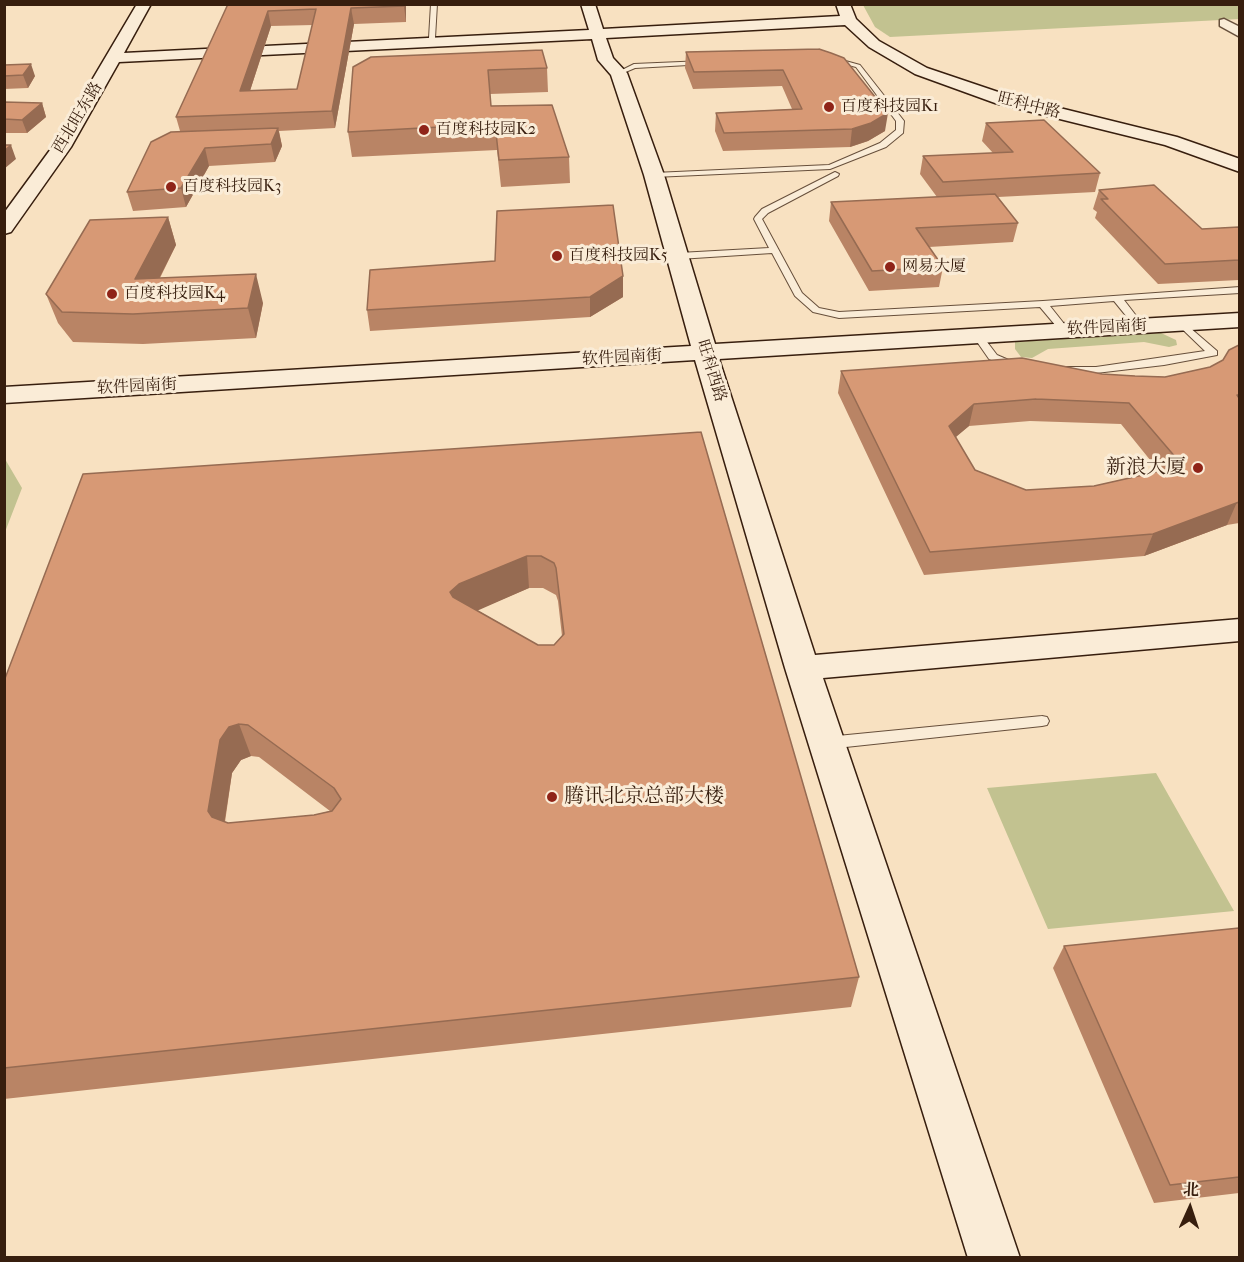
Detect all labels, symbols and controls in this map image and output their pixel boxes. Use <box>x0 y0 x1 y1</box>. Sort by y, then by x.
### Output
street label: 西北旺东路 <box>49 79 107 157</box>
street label: 旺科中路 <box>996 89 1062 123</box>
place label: 百度科技园K1 <box>841 97 938 117</box>
marker: 百度科技园K1 <box>822 100 836 114</box>
place label: 百度科技园K2 <box>436 120 536 140</box>
marker: 百度科技园K2 <box>417 123 431 137</box>
place label: 百度科技园K3 <box>183 177 281 197</box>
marker: 百度科技园K3 <box>164 180 178 194</box>
place label: 百度科技园K5 <box>569 246 668 266</box>
marker: 百度科技园K5 <box>550 249 564 263</box>
place label: 网易大厦 <box>902 257 966 277</box>
marker: 网易大厦 <box>883 260 897 274</box>
place label: 百度科技园K4 <box>124 284 225 304</box>
marker: 百度科技园K4 <box>105 287 119 301</box>
street label: 软件园南街 <box>1067 316 1147 340</box>
street label: 旺科西路 <box>692 338 730 404</box>
street label: 软件园南街 <box>582 346 662 370</box>
street label: 软件园南街 <box>97 375 177 399</box>
place label: 新浪大厦 <box>1106 456 1186 480</box>
marker: 新浪大厦 <box>1191 461 1205 475</box>
place label: 腾讯北京总部大楼 <box>564 785 724 809</box>
marker: 腾讯北京总部大楼 <box>545 790 559 804</box>
north arrow <box>1160 1178 1220 1238</box>
text: 北 <box>1182 1180 1199 1199</box>

